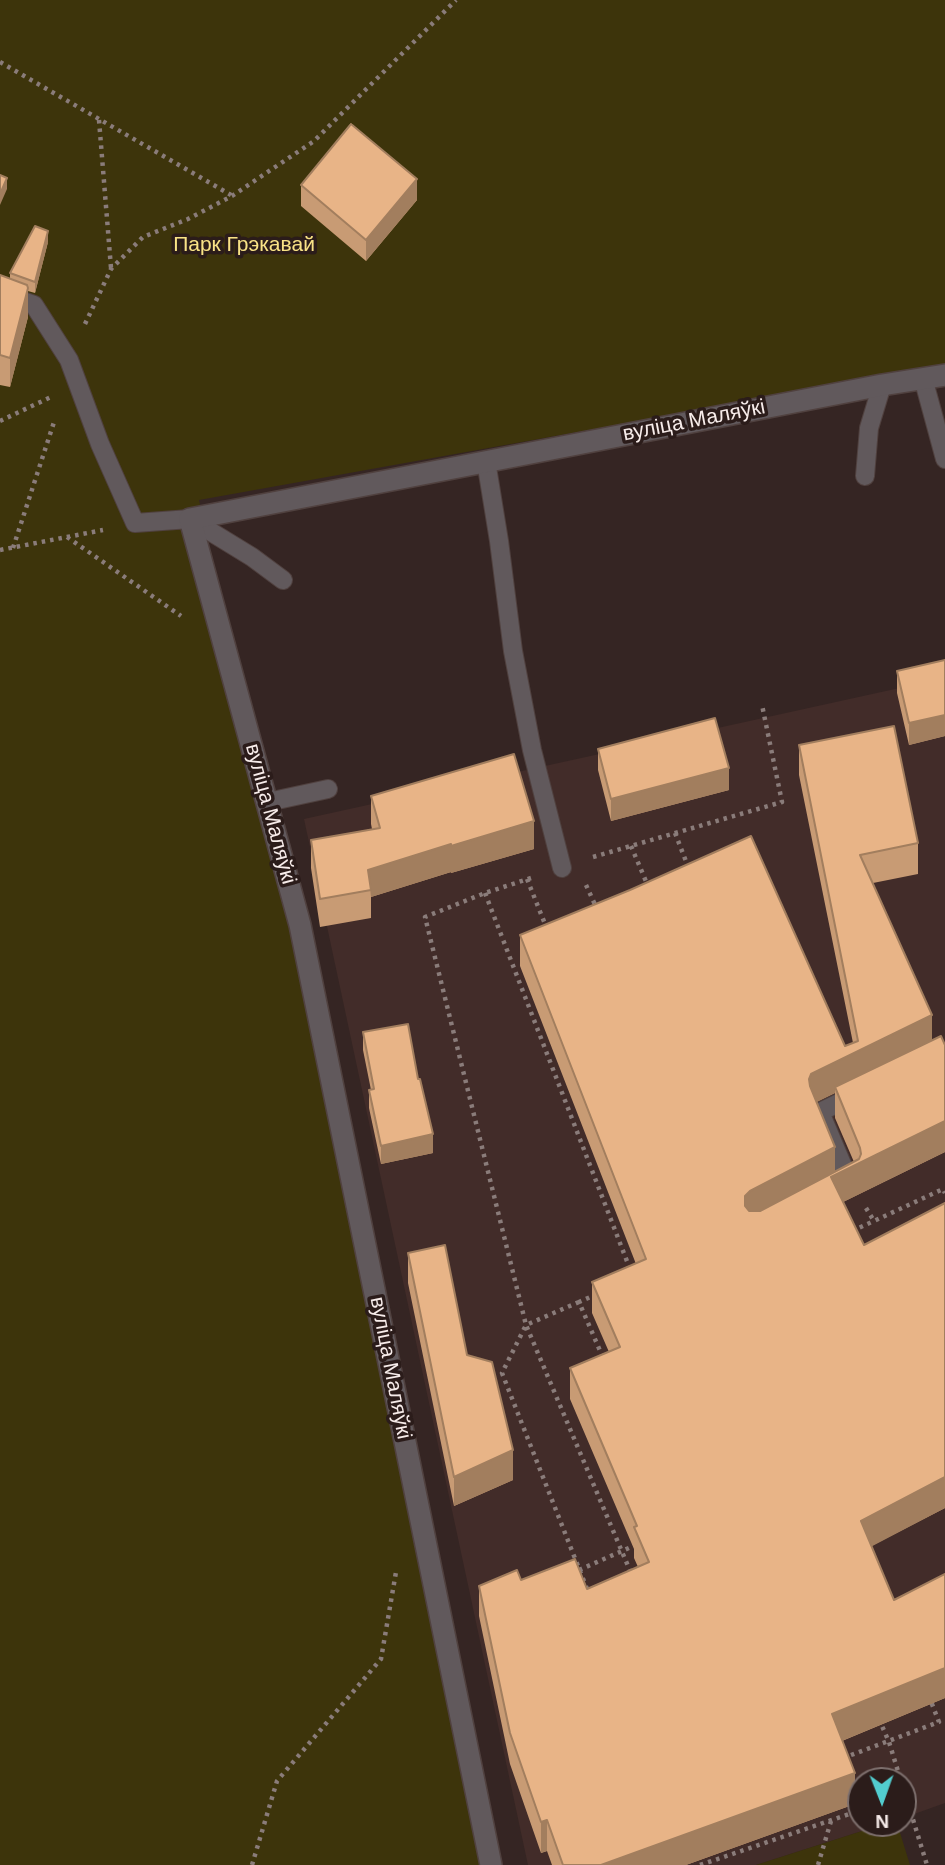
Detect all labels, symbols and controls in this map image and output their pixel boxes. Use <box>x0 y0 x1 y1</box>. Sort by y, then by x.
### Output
park label: Парк Грэкавай <box>173 232 315 258</box>
street label: вуліца Маляўкі <box>621 395 767 447</box>
street label: вуліца Маляўкі <box>239 741 301 887</box>
street label: вуліца Маляўкі <box>364 1295 416 1441</box>
north arrow <box>847 1767 917 1837</box>
text: N <box>875 1811 889 1832</box>

